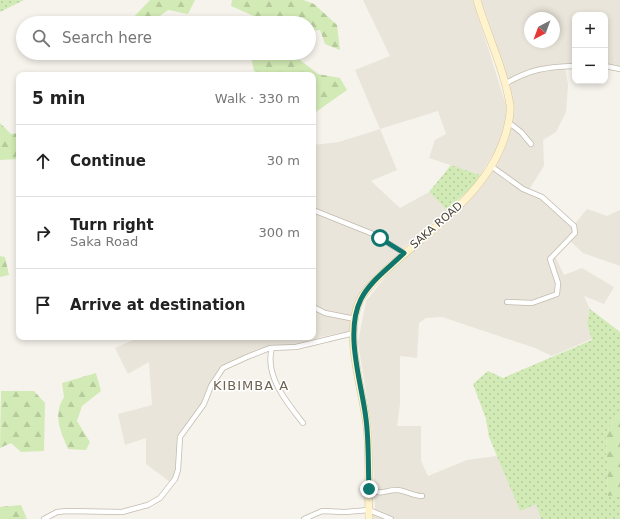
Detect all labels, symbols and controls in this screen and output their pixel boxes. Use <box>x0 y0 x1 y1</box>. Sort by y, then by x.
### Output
north arrow <box>524 12 560 48</box>
map controls <box>572 12 608 84</box>
button: + <box>572 12 608 48</box>
search box <box>16 16 316 60</box>
icon: search <box>30 27 52 49</box>
text: Search here <box>62 29 152 47</box>
button: − <box>572 48 608 84</box>
text: 5 min <box>32 88 85 108</box>
text: Walk · 330 m <box>215 91 300 106</box>
icon: ahead <box>32 150 54 172</box>
text: Continue <box>70 152 146 170</box>
text: 30 m <box>267 153 300 168</box>
street label: SAKA ROAD <box>408 199 465 252</box>
text: Turn right <box>70 216 154 234</box>
icon: right <box>32 222 54 244</box>
text: 300 m <box>258 225 300 240</box>
route start <box>371 229 389 247</box>
text: Saka Road <box>70 234 138 249</box>
icon: arrive <box>32 294 54 316</box>
text: Arrive at destination <box>70 296 245 314</box>
district label: KIBIMBA A <box>213 378 289 393</box>
route end <box>360 480 378 498</box>

